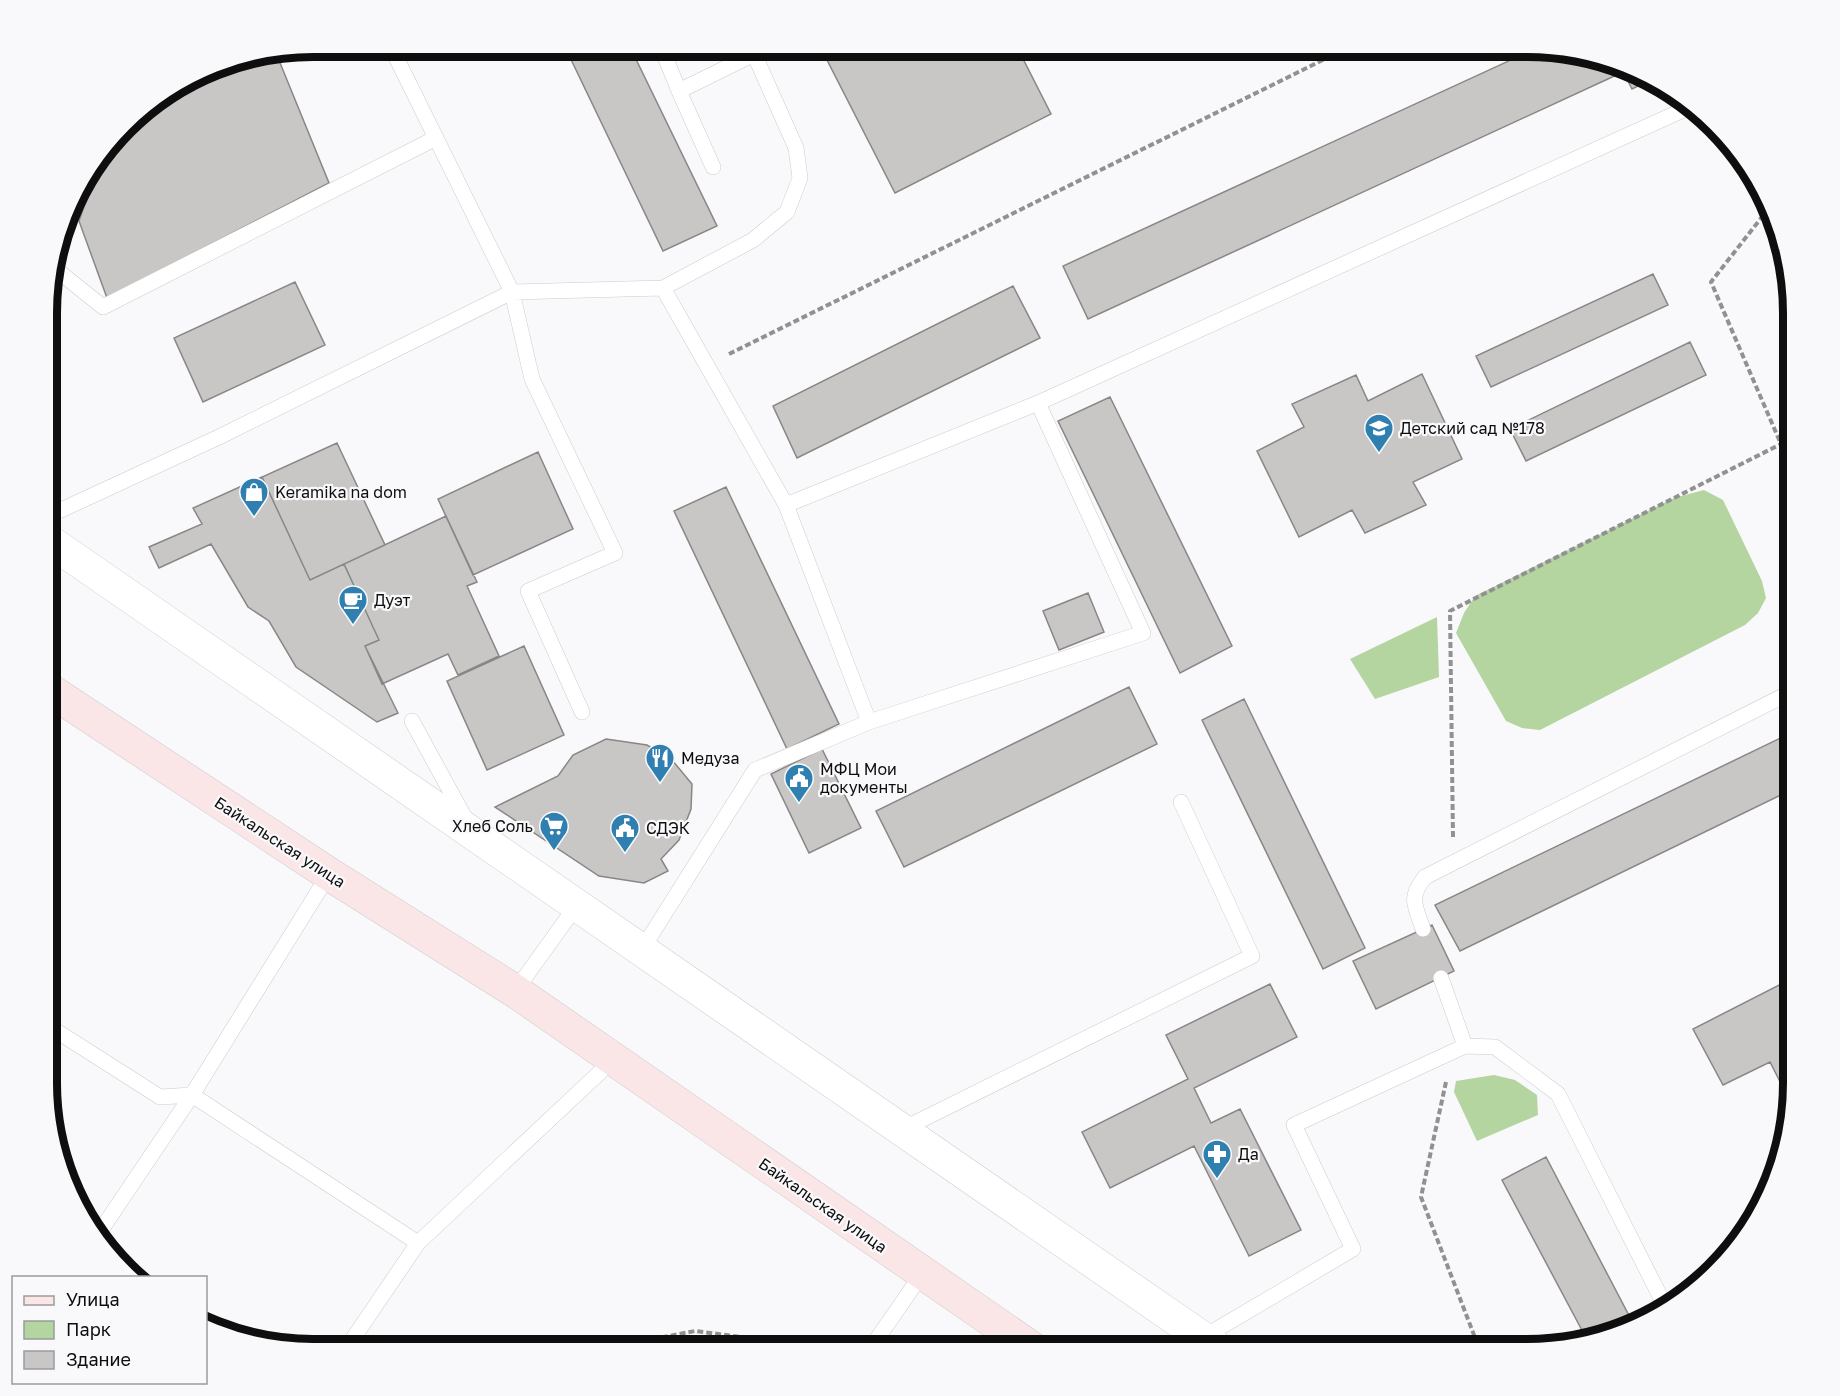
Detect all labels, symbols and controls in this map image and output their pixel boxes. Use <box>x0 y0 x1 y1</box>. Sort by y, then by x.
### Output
school or university icon: Детский сад №178 <box>1363 412 1395 454</box>
place label: Детский сад №178 <box>1400 418 1545 438</box>
shop icon: Keramika na dom <box>238 476 270 518</box>
place label: Keramika na dom <box>275 482 407 502</box>
cafe icon: Дуэт <box>337 584 369 626</box>
place label: Дуэт <box>374 590 411 610</box>
restaurant icon: Медуза <box>644 742 676 784</box>
place label: Медуза <box>681 748 739 768</box>
place label: МФЦ Мои документы <box>820 759 908 797</box>
public building icon: МФЦ Мои документы <box>783 762 815 804</box>
street label: Байкальская улица <box>211 792 349 892</box>
supermarket icon: Хлеб Соль <box>538 810 570 852</box>
public building icon: СДЭК <box>609 812 641 854</box>
place label: Хлеб Соль <box>452 816 533 836</box>
place label: СДЭК <box>646 818 690 838</box>
pharmacy icon: Да <box>1201 1138 1233 1180</box>
place label: Да <box>1238 1144 1259 1164</box>
street label: Байкальская улица <box>755 1153 891 1257</box>
legend <box>12 1276 207 1384</box>
text: Улица <box>66 1288 120 1310</box>
text: Парк <box>66 1318 111 1340</box>
text: Здание <box>66 1348 131 1370</box>

